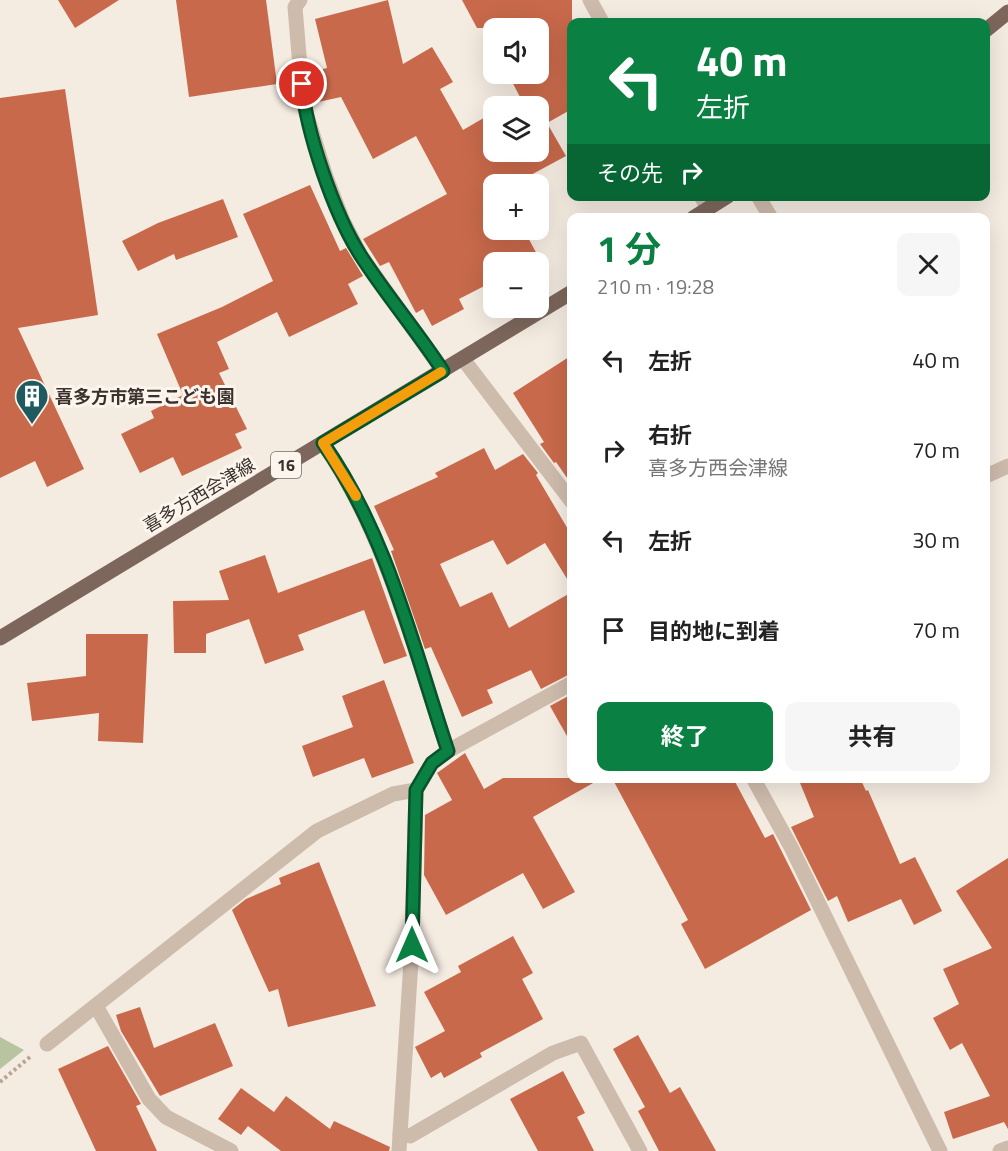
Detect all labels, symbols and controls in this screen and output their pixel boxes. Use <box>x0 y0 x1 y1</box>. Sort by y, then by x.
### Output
map controls <box>483 18 549 318</box>
button: sound <box>483 18 549 84</box>
text: 40 m <box>696 28 788 92</box>
icon: left <box>597 42 675 120</box>
pin <box>276 58 327 109</box>
icon: arrive <box>285 67 318 100</box>
text: 左折 <box>696 86 750 127</box>
button: layers <box>483 96 549 162</box>
text: その先 <box>597 156 663 190</box>
icon: right <box>675 156 708 189</box>
button: + <box>483 174 549 240</box>
text: 1 分 <box>597 221 661 276</box>
button: close <box>897 233 960 296</box>
button: − <box>483 252 549 318</box>
text: 210 m · 19:28 <box>597 271 714 302</box>
text: 40 m <box>912 343 960 377</box>
icon: left <box>597 344 630 377</box>
text: 左折 <box>648 344 692 378</box>
building icon: 喜多方市第三こども園 <box>14 378 50 425</box>
place label: 喜多方市第三こども園 <box>55 383 235 410</box>
text: 右折 <box>648 418 692 452</box>
text: 70 m <box>912 433 960 467</box>
icon: right <box>597 434 630 467</box>
street label: 喜多方西会津線 <box>138 451 260 539</box>
road number: 16 <box>271 452 301 478</box>
text: 喜多方西会津線 <box>648 452 788 483</box>
text: 30 m <box>912 523 960 557</box>
icon: left <box>597 524 630 557</box>
text: 左折 <box>648 524 692 558</box>
text: 70 m <box>912 613 960 647</box>
icon: arrive <box>597 614 630 647</box>
text: 目的地に到着 <box>648 614 780 648</box>
button: 終了 <box>597 702 773 771</box>
button: 共有 <box>785 702 960 771</box>
position arrow <box>380 913 444 977</box>

